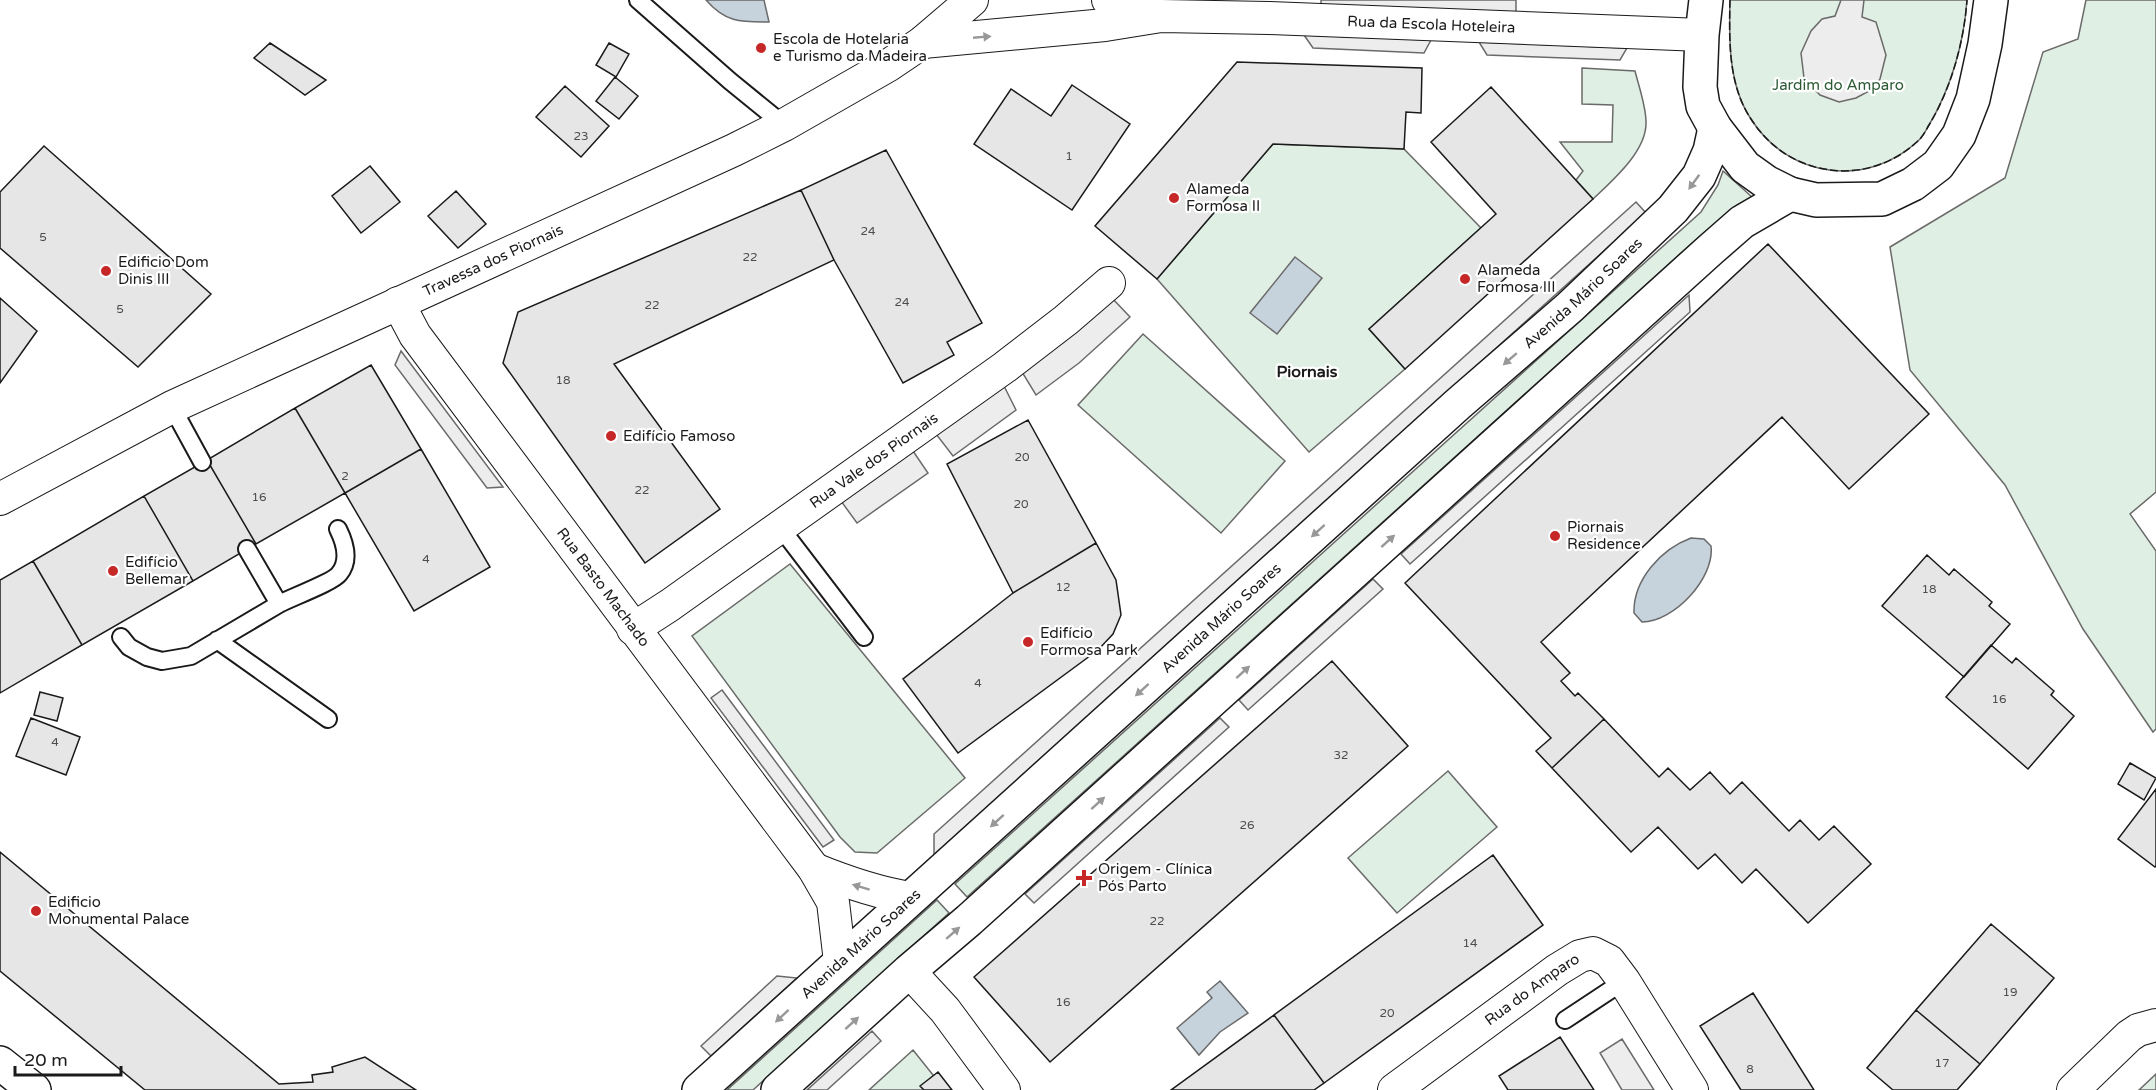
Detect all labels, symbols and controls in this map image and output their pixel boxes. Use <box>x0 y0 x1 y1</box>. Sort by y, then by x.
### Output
street label: Rua da Escola Hoteleira <box>1347 12 1516 37</box>
place label: Escola de Hotelaria e Turismo da Madeira <box>773 30 927 65</box>
one-way arrow <box>972 32 991 42</box>
marker: Escola de Hotelaria e Turismo da Madeira <box>754 41 768 55</box>
park label: Jardim do Amparo <box>1772 76 1904 94</box>
house number: 23 <box>573 129 589 143</box>
house number: 1 <box>1065 149 1073 163</box>
one-way arrow <box>1689 174 1701 189</box>
place label: Alameda Formosa II <box>1186 180 1260 215</box>
marker: Alameda Formosa II <box>1167 191 1181 205</box>
street label: Travessa dos Piornais <box>420 220 566 300</box>
house number: 24 <box>860 224 876 238</box>
house number: 5 <box>39 230 47 244</box>
street label: Avenida Mário Soares <box>1520 234 1646 352</box>
house number: 22 <box>742 250 758 264</box>
place label: Edificio Dom Dinis III <box>118 253 209 288</box>
place label: Alameda Formosa III <box>1477 261 1556 296</box>
marker: Edificio Dom Dinis III <box>99 264 113 278</box>
marker: Alameda Formosa III <box>1458 272 1472 286</box>
house number: 24 <box>894 295 910 309</box>
house number: 22 <box>644 298 660 312</box>
house number: 5 <box>116 302 124 316</box>
one-way arrow <box>1503 352 1518 365</box>
district label: Piornais <box>1277 362 1338 382</box>
house number: 18 <box>555 373 571 387</box>
street label: Rua Vale dos Piornais <box>806 409 941 512</box>
place label: Edifício Famoso <box>623 427 735 445</box>
marker: Edifício Famoso <box>604 429 618 443</box>
house number: 20 <box>1014 450 1030 464</box>
house number: 2 <box>341 469 349 483</box>
house number: 22 <box>634 483 650 497</box>
house number: 16 <box>251 490 267 504</box>
house number: 20 <box>1013 497 1029 511</box>
place label: Piornais Residence <box>1567 518 1641 553</box>
street label: Rua Basto Machado <box>553 524 654 650</box>
one-way arrow <box>1310 524 1325 538</box>
marker: Piornais Residence <box>1548 529 1562 543</box>
one-way arrow <box>1380 534 1395 548</box>
house number: 4 <box>422 552 430 566</box>
place label: Edifício Bellemar <box>125 553 188 588</box>
street label: Avenida Mário Soares <box>1158 559 1285 677</box>
marker: Edifício Bellemar <box>106 564 120 578</box>
house number: 12 <box>1055 580 1071 594</box>
house number: 18 <box>1921 582 1937 596</box>
place label: Edifício Formosa Park <box>1040 624 1138 659</box>
marker: Edifício Formosa Park <box>1021 635 1035 649</box>
one-way arrow <box>1235 666 1250 679</box>
house number: 4 <box>974 676 982 690</box>
one-way arrow <box>1135 683 1150 696</box>
house number: 16 <box>1991 692 2007 706</box>
house number: 4 <box>51 735 59 749</box>
house number: 32 <box>1333 748 1349 762</box>
one-way arrow <box>1091 796 1106 810</box>
one-way arrow <box>990 814 1005 828</box>
house number: 26 <box>1239 818 1255 832</box>
place label: Origem - Clínica Pós Parto <box>1098 860 1212 895</box>
marker: Origem - Clínica Pós Parto <box>1075 869 1093 887</box>
one-way arrow <box>852 882 870 892</box>
street label: Avenida Mário Soares <box>797 885 924 1003</box>
place label: Edificio Monumental Palace <box>48 893 189 928</box>
marker: Edificio Monumental Palace <box>29 904 43 918</box>
house number: 22 <box>1149 914 1165 928</box>
one-way arrow <box>945 927 961 940</box>
house number: 14 <box>1462 936 1478 950</box>
street label: Rua do Amparo <box>1481 949 1583 1029</box>
house number: 19 <box>2002 985 2018 999</box>
house number: 16 <box>1055 995 1071 1009</box>
house number: 20 <box>1379 1006 1395 1020</box>
one-way arrow <box>774 1009 789 1023</box>
one-way arrow <box>845 1016 859 1030</box>
scale bar <box>15 1039 122 1077</box>
text: 20 m <box>24 1049 68 1071</box>
house number: 17 <box>1934 1056 1950 1070</box>
house number: 8 <box>1746 1062 1754 1076</box>

